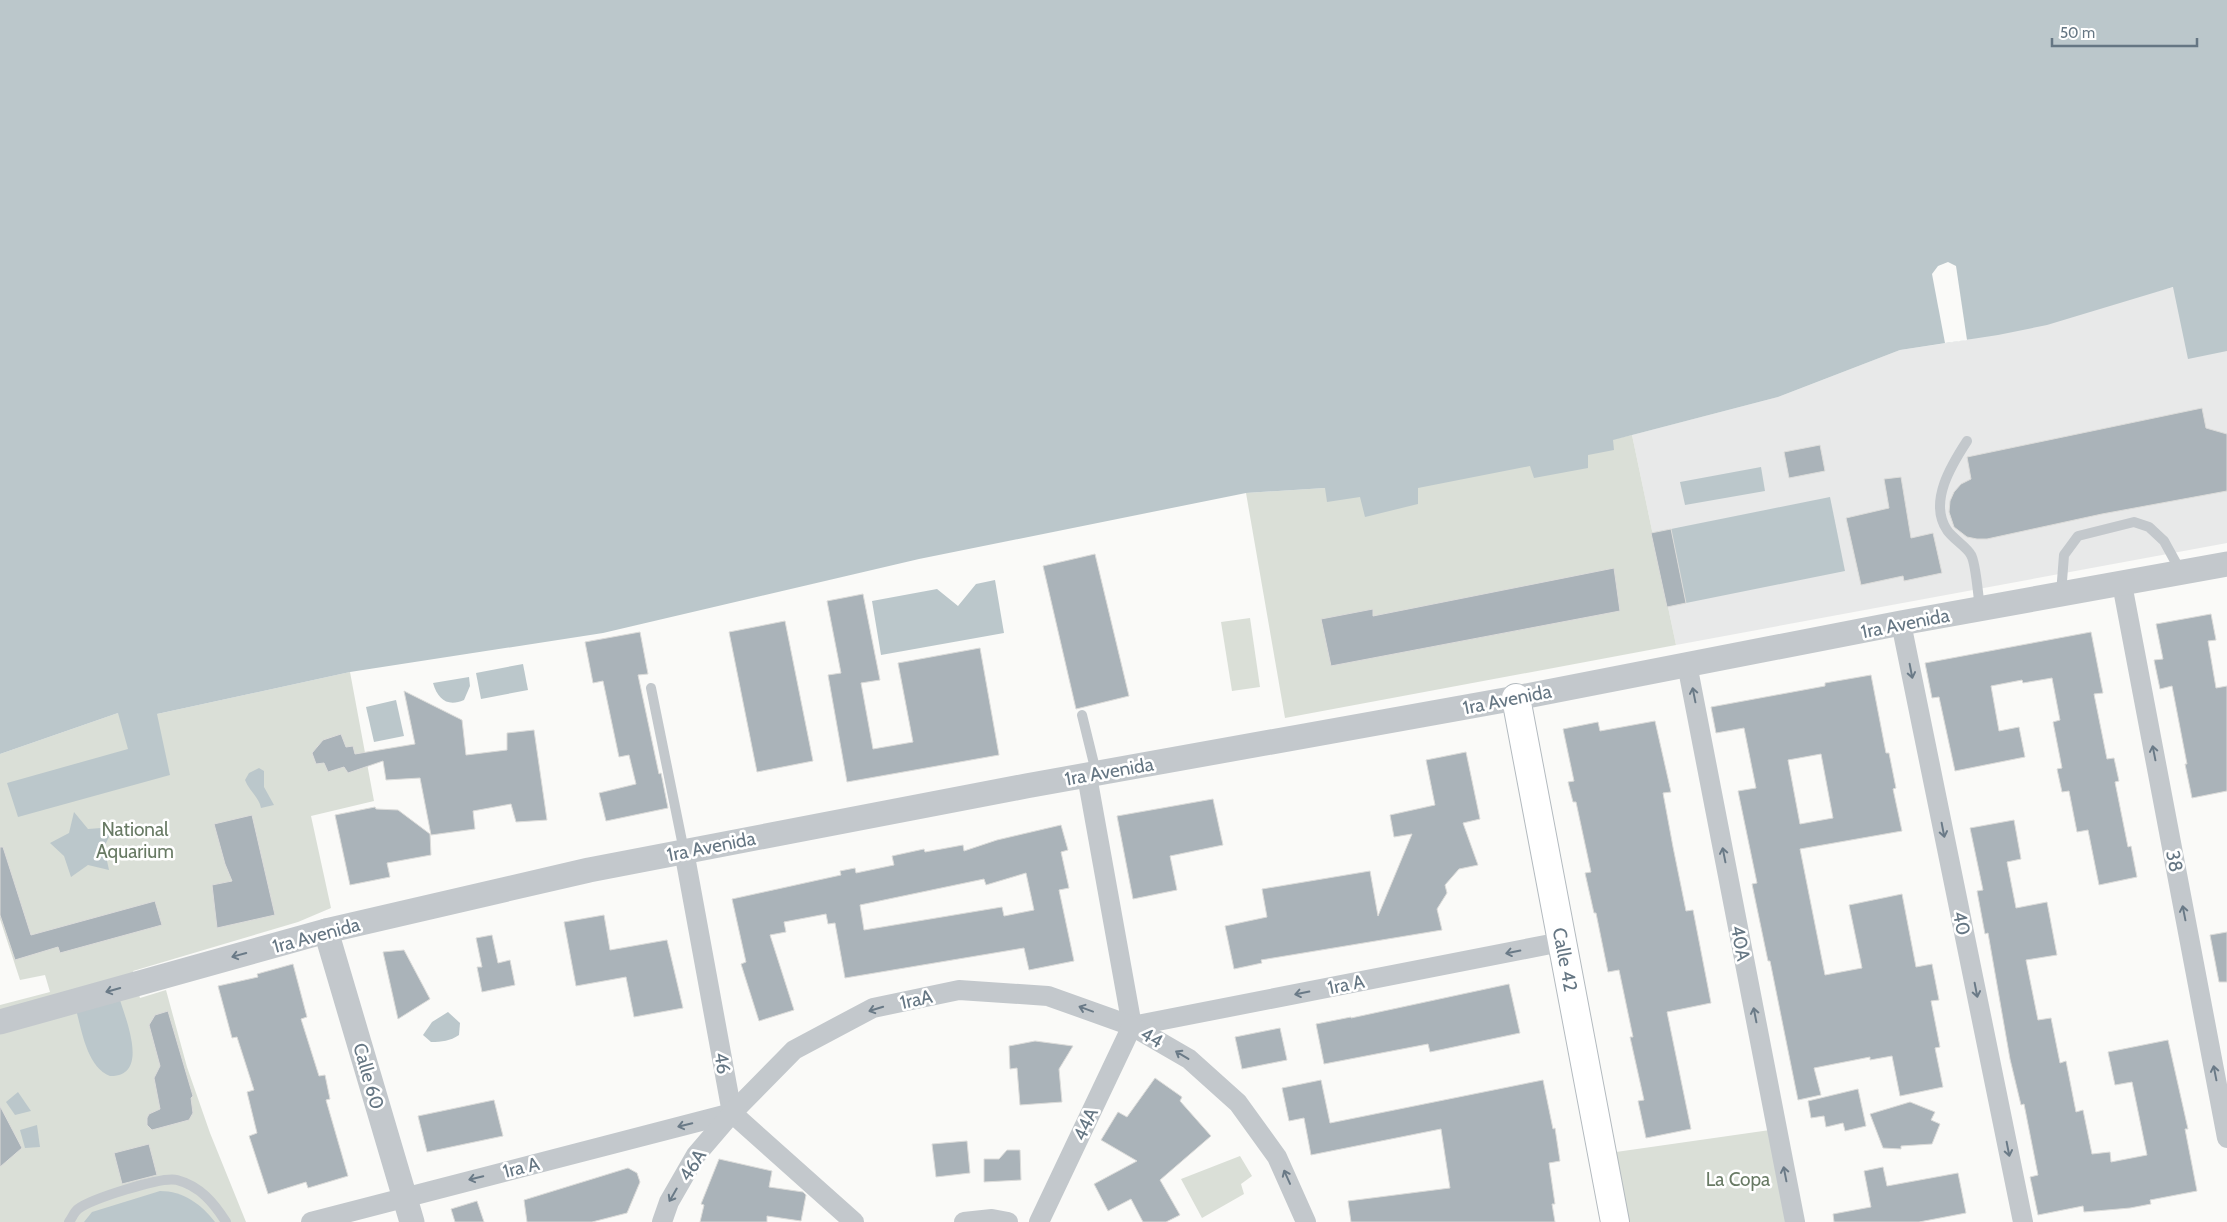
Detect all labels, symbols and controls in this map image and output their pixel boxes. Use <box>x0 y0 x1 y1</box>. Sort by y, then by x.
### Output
scale bar <box>2052 15 2197 47</box>
text: 50 m <box>2060 24 2095 42</box>
street label: 1ra Avenida <box>1859 604 1951 643</box>
one-way arrow <box>1907 663 1916 679</box>
street label: 1ra Avenida <box>1461 680 1553 719</box>
one-way arrow <box>1688 688 1698 704</box>
one-way arrow <box>2149 746 2159 762</box>
street label: 1ra Avenida <box>1063 752 1155 791</box>
park label: National Aquarium <box>96 818 174 863</box>
one-way arrow <box>1939 822 1949 838</box>
street label: 1ra Avenida <box>665 827 757 866</box>
one-way arrow <box>1719 847 1729 863</box>
street label: 38 <box>2161 848 2188 874</box>
one-way arrow <box>2179 905 2189 921</box>
street label: 40 <box>1948 909 1975 937</box>
street label: 1ra Avenida <box>270 913 362 958</box>
street label: 40A <box>1726 923 1755 963</box>
street label: Calle 42 <box>1548 926 1582 993</box>
one-way arrow <box>1506 948 1522 957</box>
one-way arrow <box>231 951 247 961</box>
street label: 1ra A <box>1326 970 1367 999</box>
one-way arrow <box>1971 981 1981 997</box>
street label: 1raA <box>898 985 935 1014</box>
one-way arrow <box>105 986 121 996</box>
one-way arrow <box>1295 988 1311 998</box>
one-way arrow <box>868 1004 884 1014</box>
one-way arrow <box>1079 1004 1094 1013</box>
one-way arrow <box>1749 1007 1759 1023</box>
street label: 44 <box>1136 1022 1167 1053</box>
street label: Calle 60 <box>348 1040 389 1112</box>
street label: 46 <box>709 1050 736 1076</box>
one-way arrow <box>1176 1050 1190 1060</box>
one-way arrow <box>2209 1065 2219 1081</box>
street label: 44A <box>1068 1104 1103 1144</box>
one-way arrow <box>677 1121 693 1130</box>
one-way arrow <box>2004 1141 2013 1157</box>
street label: 46A <box>674 1145 711 1186</box>
street label: 1ra A <box>500 1152 542 1183</box>
one-way arrow <box>1780 1167 1790 1183</box>
park label: La Copa <box>1706 1168 1770 1191</box>
one-way arrow <box>1281 1170 1291 1185</box>
one-way arrow <box>469 1174 485 1183</box>
one-way arrow <box>668 1187 678 1201</box>

